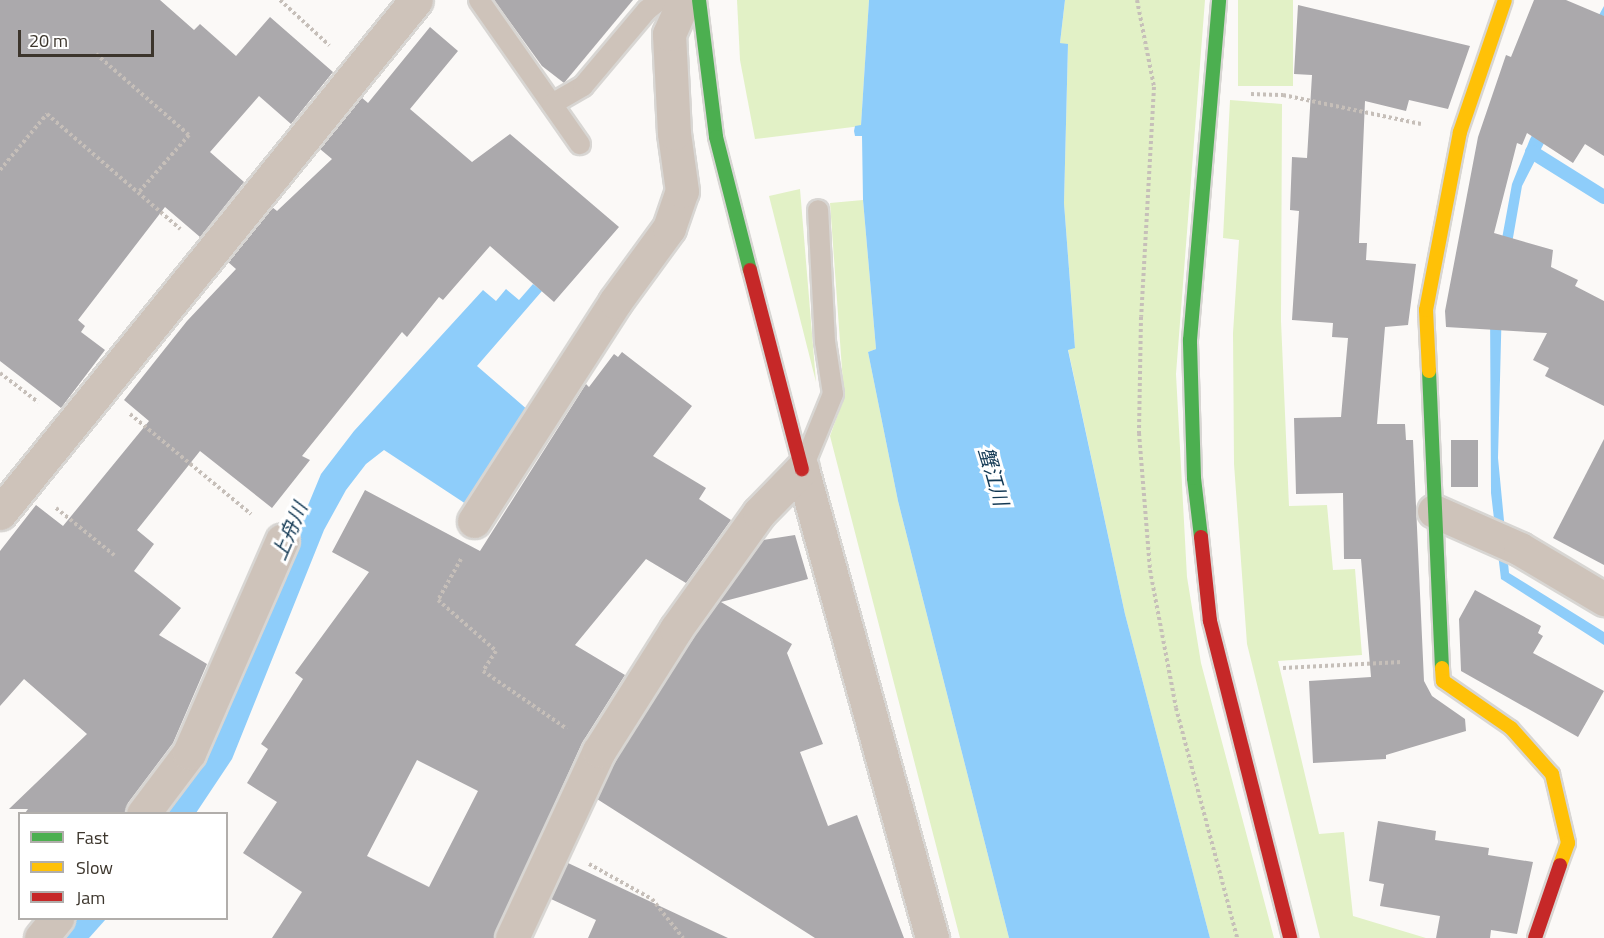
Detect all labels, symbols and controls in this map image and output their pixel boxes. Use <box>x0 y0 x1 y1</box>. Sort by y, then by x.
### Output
scale bar <box>21 18 158 56</box>
text: 20 m <box>29 27 68 54</box>
water label: 蟹江川 <box>974 444 1014 508</box>
water label: 上舟川 <box>266 499 312 563</box>
legend <box>18 812 228 920</box>
text: Fast <box>76 824 109 851</box>
text: Slow <box>76 854 113 881</box>
text: Jam <box>76 884 105 911</box>

